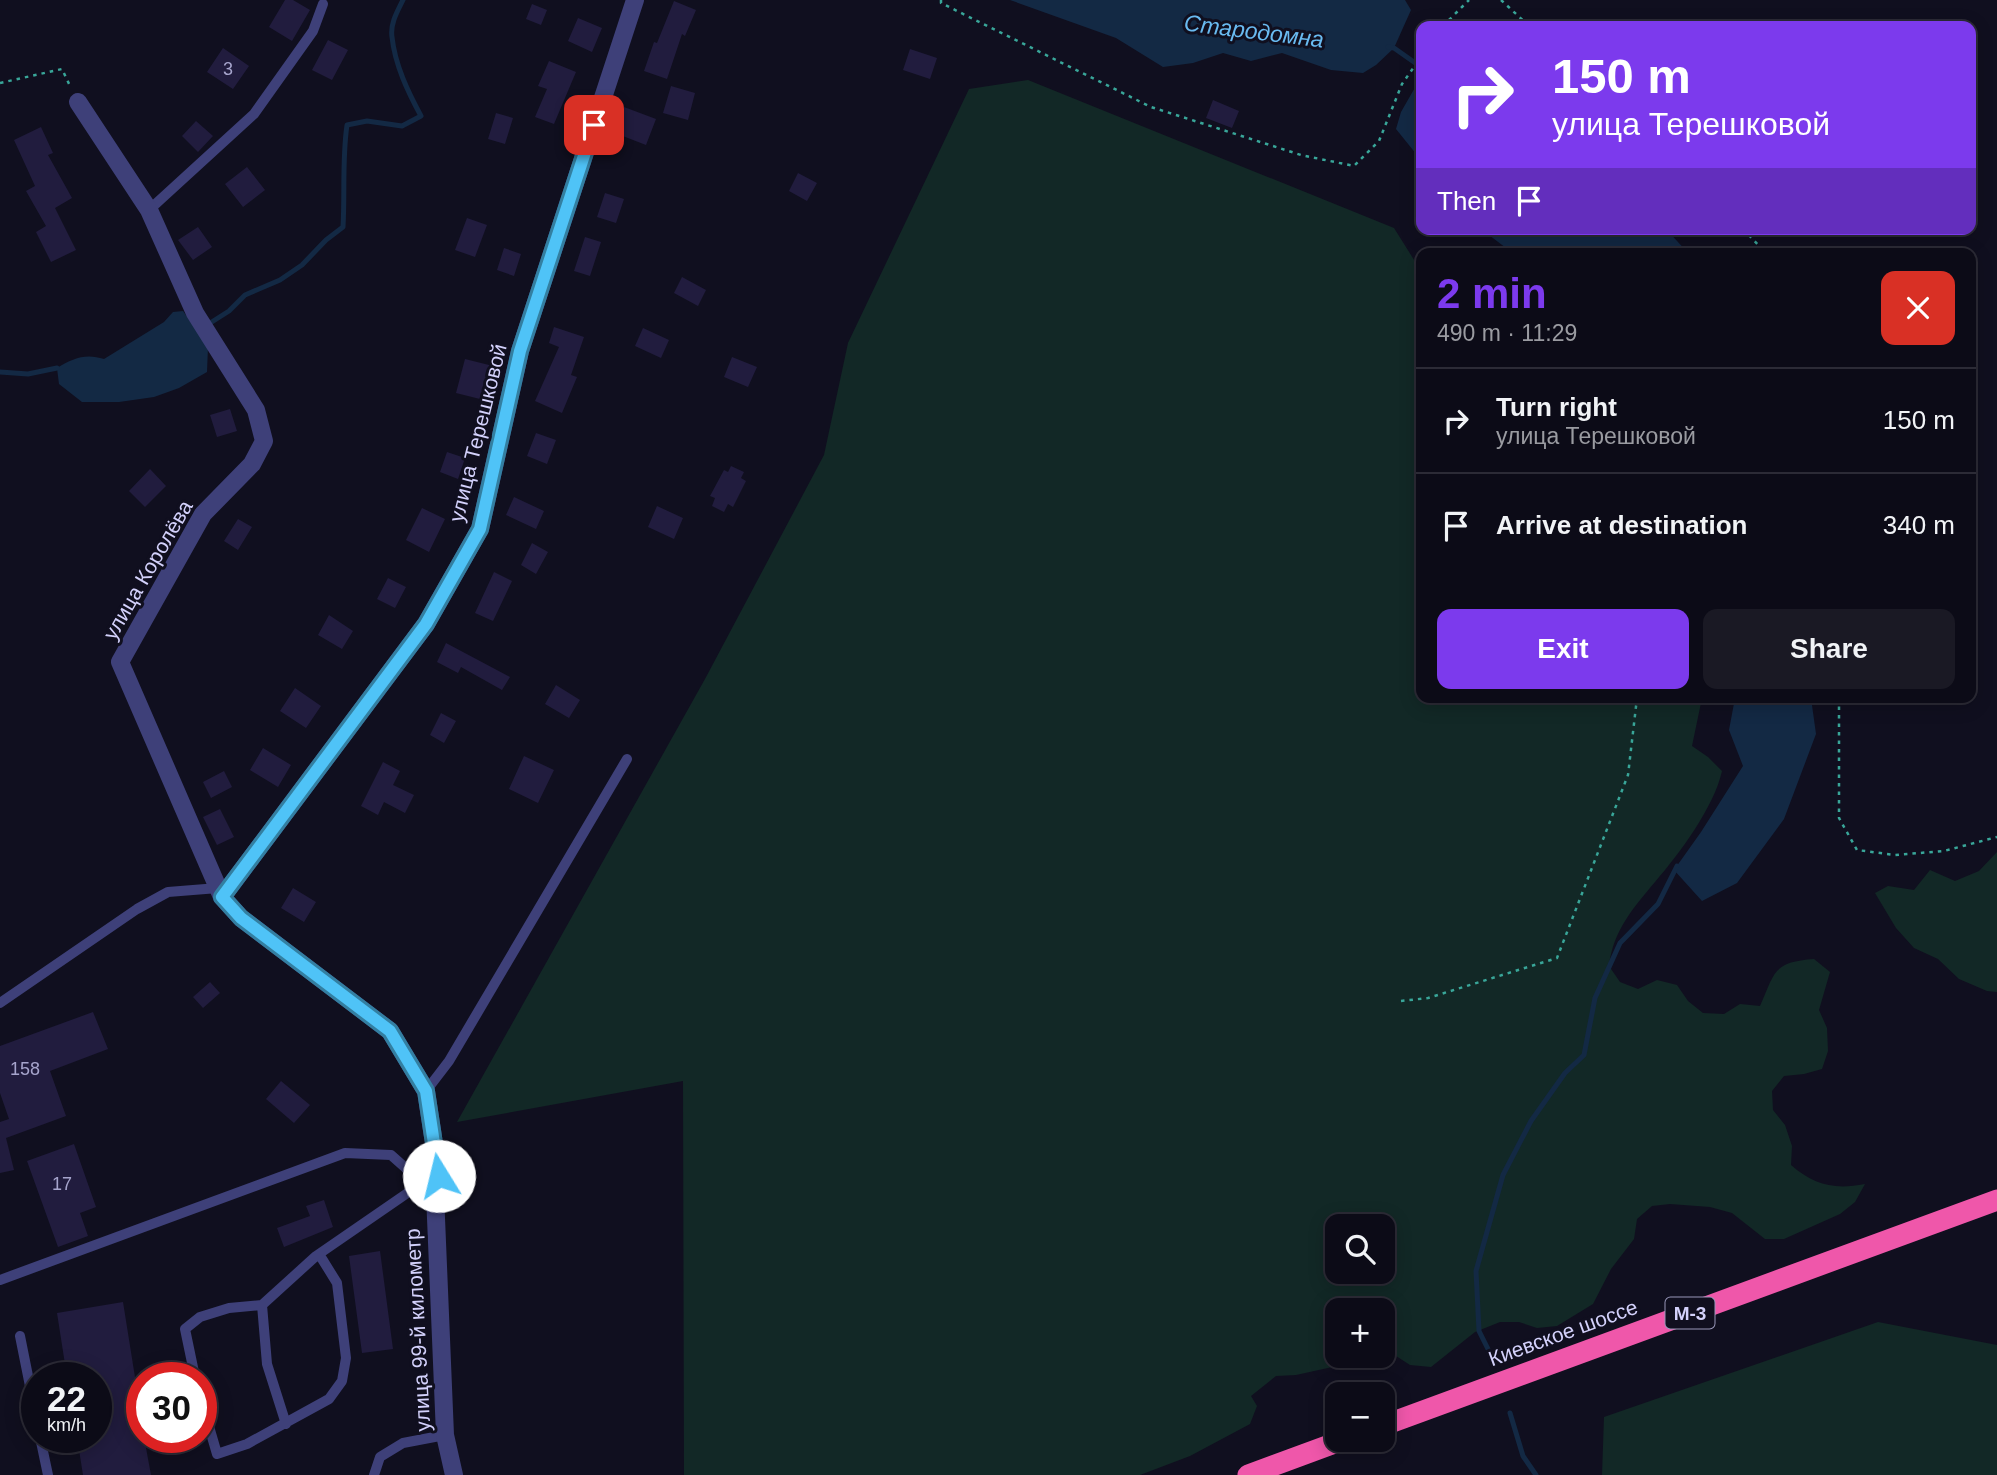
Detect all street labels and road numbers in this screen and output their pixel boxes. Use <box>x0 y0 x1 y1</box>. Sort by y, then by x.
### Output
street label: улица Терешковой <box>444 342 511 524</box>
street label: улица Королёва <box>98 496 197 643</box>
street label: улица 99-й километр <box>401 1228 434 1432</box>
street label: Киевское шоссе <box>1485 1295 1640 1370</box>
road number: М-3 <box>1666 1298 1714 1329</box>

